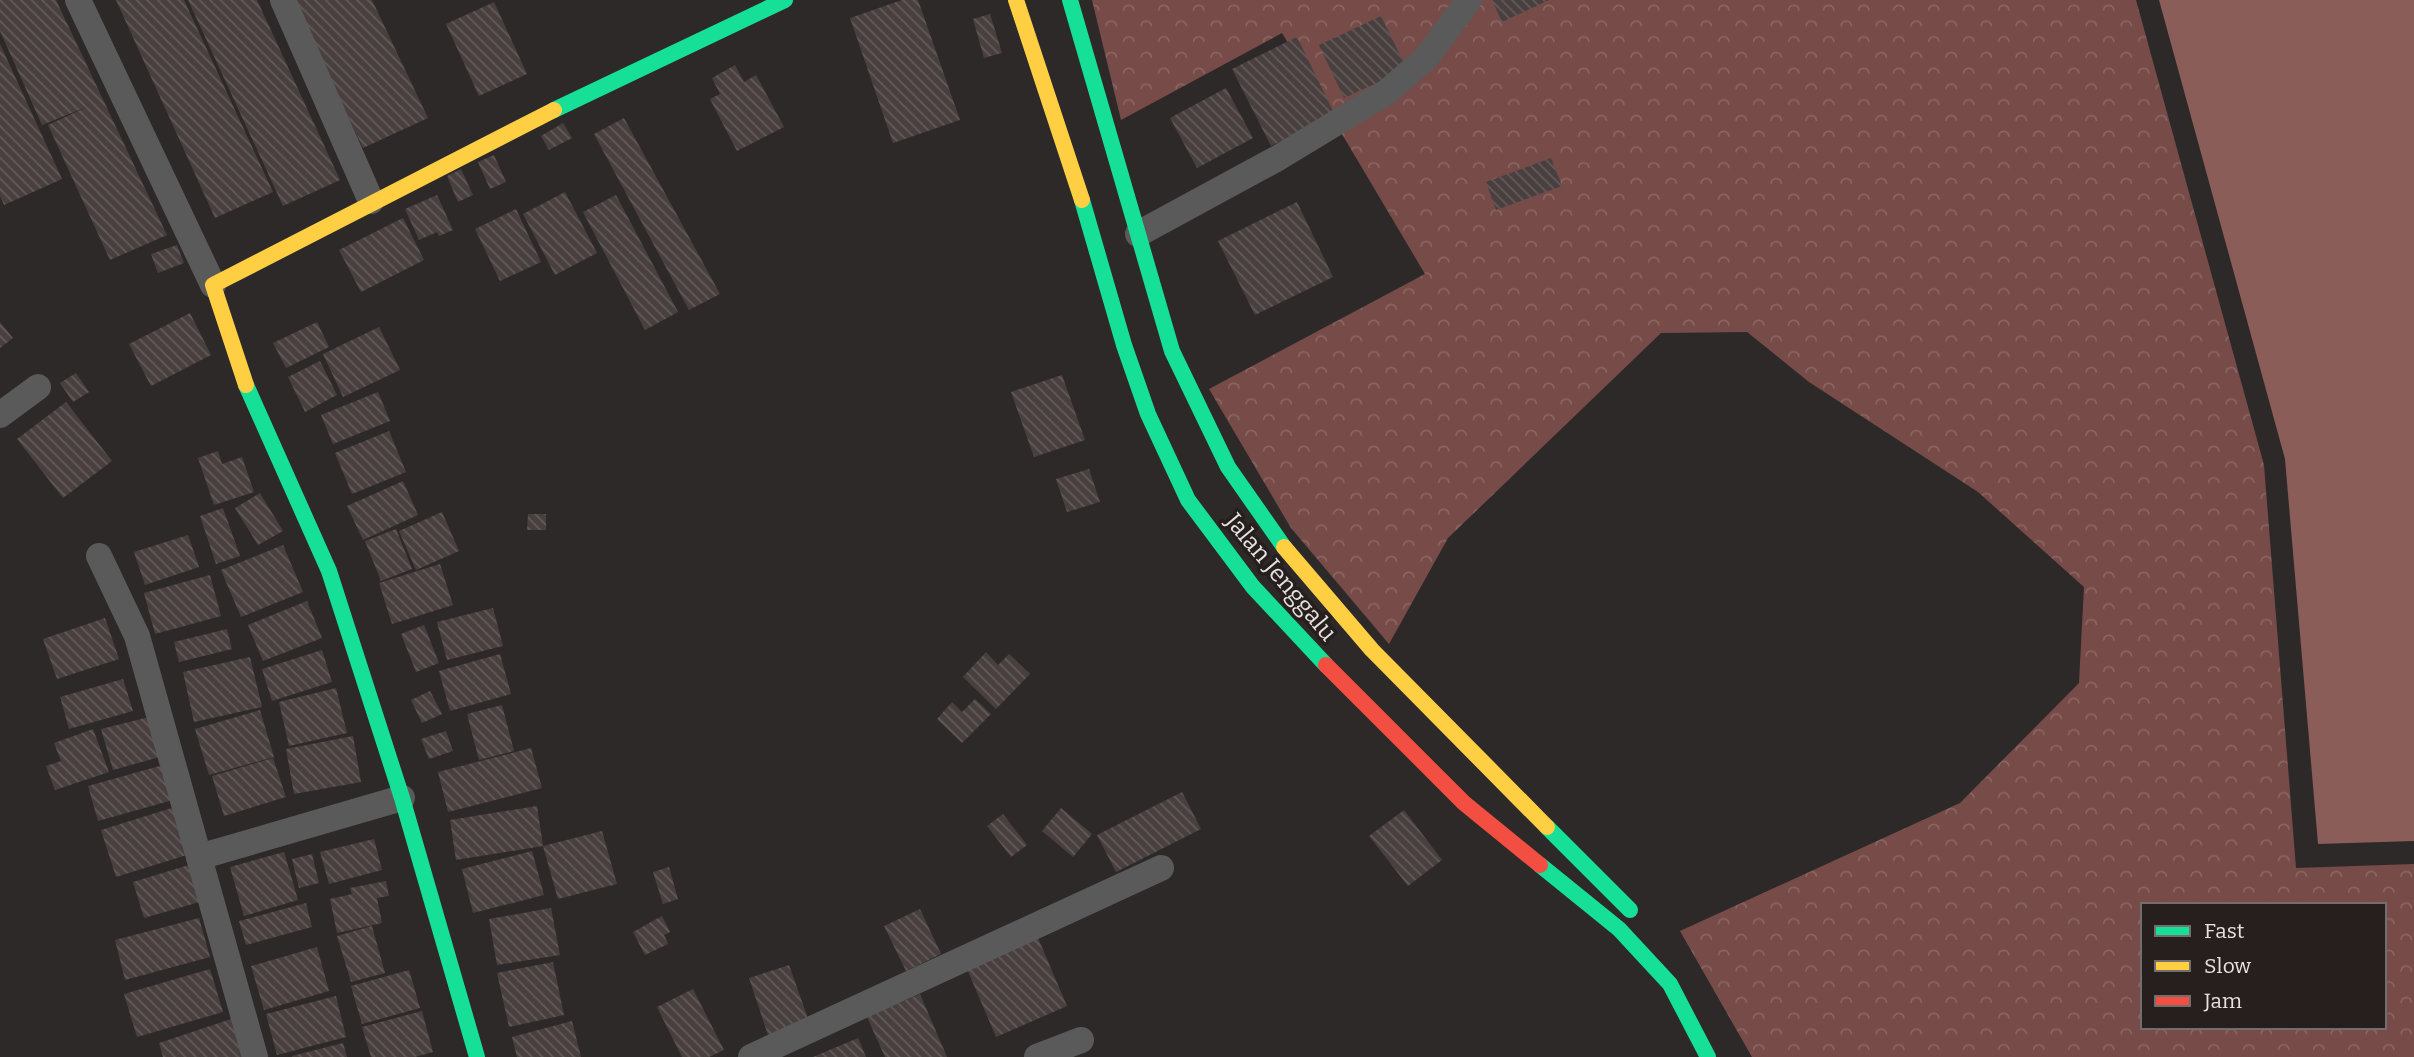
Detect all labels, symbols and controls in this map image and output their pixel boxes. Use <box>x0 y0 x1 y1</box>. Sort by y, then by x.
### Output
street label: Jalan Jenggalu <box>1219 507 1343 647</box>
legend <box>2141 903 2386 1029</box>
text: Fast <box>2204 918 2245 944</box>
text: Slow <box>2204 953 2251 979</box>
text: Jam <box>2203 988 2242 1014</box>

